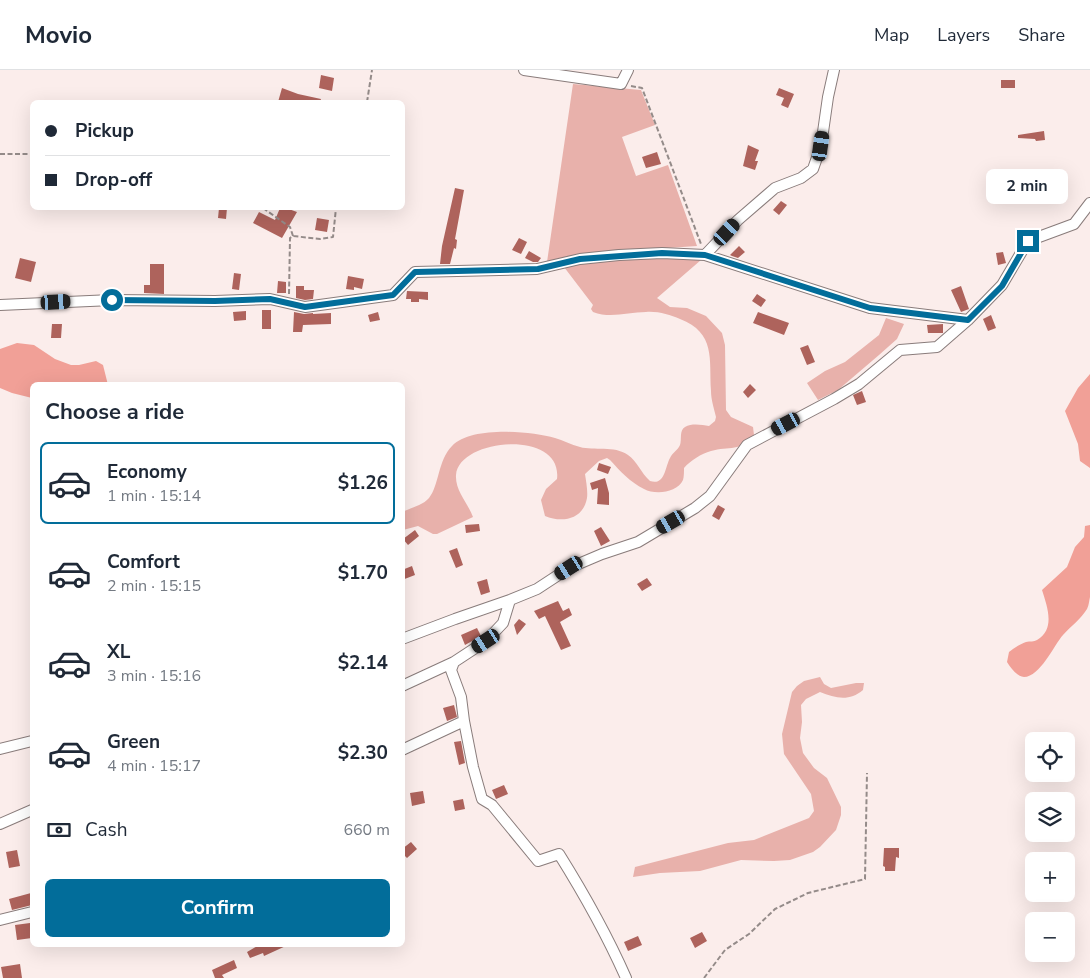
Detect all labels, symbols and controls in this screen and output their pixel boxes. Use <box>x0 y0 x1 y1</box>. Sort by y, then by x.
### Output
text: Movio <box>25 19 92 51</box>
text: Map <box>874 23 909 47</box>
text: Layers <box>937 23 990 47</box>
text: Share <box>1018 23 1065 47</box>
text: Pickup <box>75 118 134 144</box>
car <box>811 130 830 162</box>
text: Drop-off <box>75 167 152 193</box>
callout: 2 min <box>987 169 1069 204</box>
text: 2 min <box>1006 175 1048 197</box>
car <box>711 216 742 248</box>
route end <box>1017 230 1039 252</box>
route start <box>101 289 123 311</box>
car <box>40 294 71 310</box>
text: Choose a ride <box>45 397 184 427</box>
car <box>769 410 802 438</box>
text: Economy <box>107 459 187 485</box>
icon: car <box>47 461 92 506</box>
text: $1.26 <box>338 470 388 496</box>
text: 1 min · 15:14 <box>107 485 201 507</box>
car <box>654 508 687 536</box>
text: Comfort <box>107 549 180 575</box>
icon: car <box>47 551 92 596</box>
car <box>552 554 585 582</box>
text: $1.70 <box>338 560 388 586</box>
text: 2 min · 15:15 <box>107 575 201 597</box>
car <box>469 627 502 655</box>
text: XL <box>107 639 130 665</box>
icon: car <box>47 641 92 686</box>
text: $2.14 <box>338 650 388 676</box>
text: 3 min · 15:16 <box>107 665 201 687</box>
text: Green <box>107 729 160 755</box>
icon: car <box>47 731 92 776</box>
map controls <box>1025 732 1075 962</box>
button: locate <box>1025 732 1075 782</box>
text: $2.30 <box>338 740 388 766</box>
text: 4 min · 15:17 <box>107 755 201 777</box>
button: layers <box>1025 792 1075 842</box>
icon: cash <box>45 816 73 844</box>
text: Cash <box>85 817 127 843</box>
text: 660 m <box>343 819 390 841</box>
button: + <box>1025 852 1075 902</box>
button: Confirm <box>45 879 390 937</box>
button: − <box>1025 912 1075 962</box>

